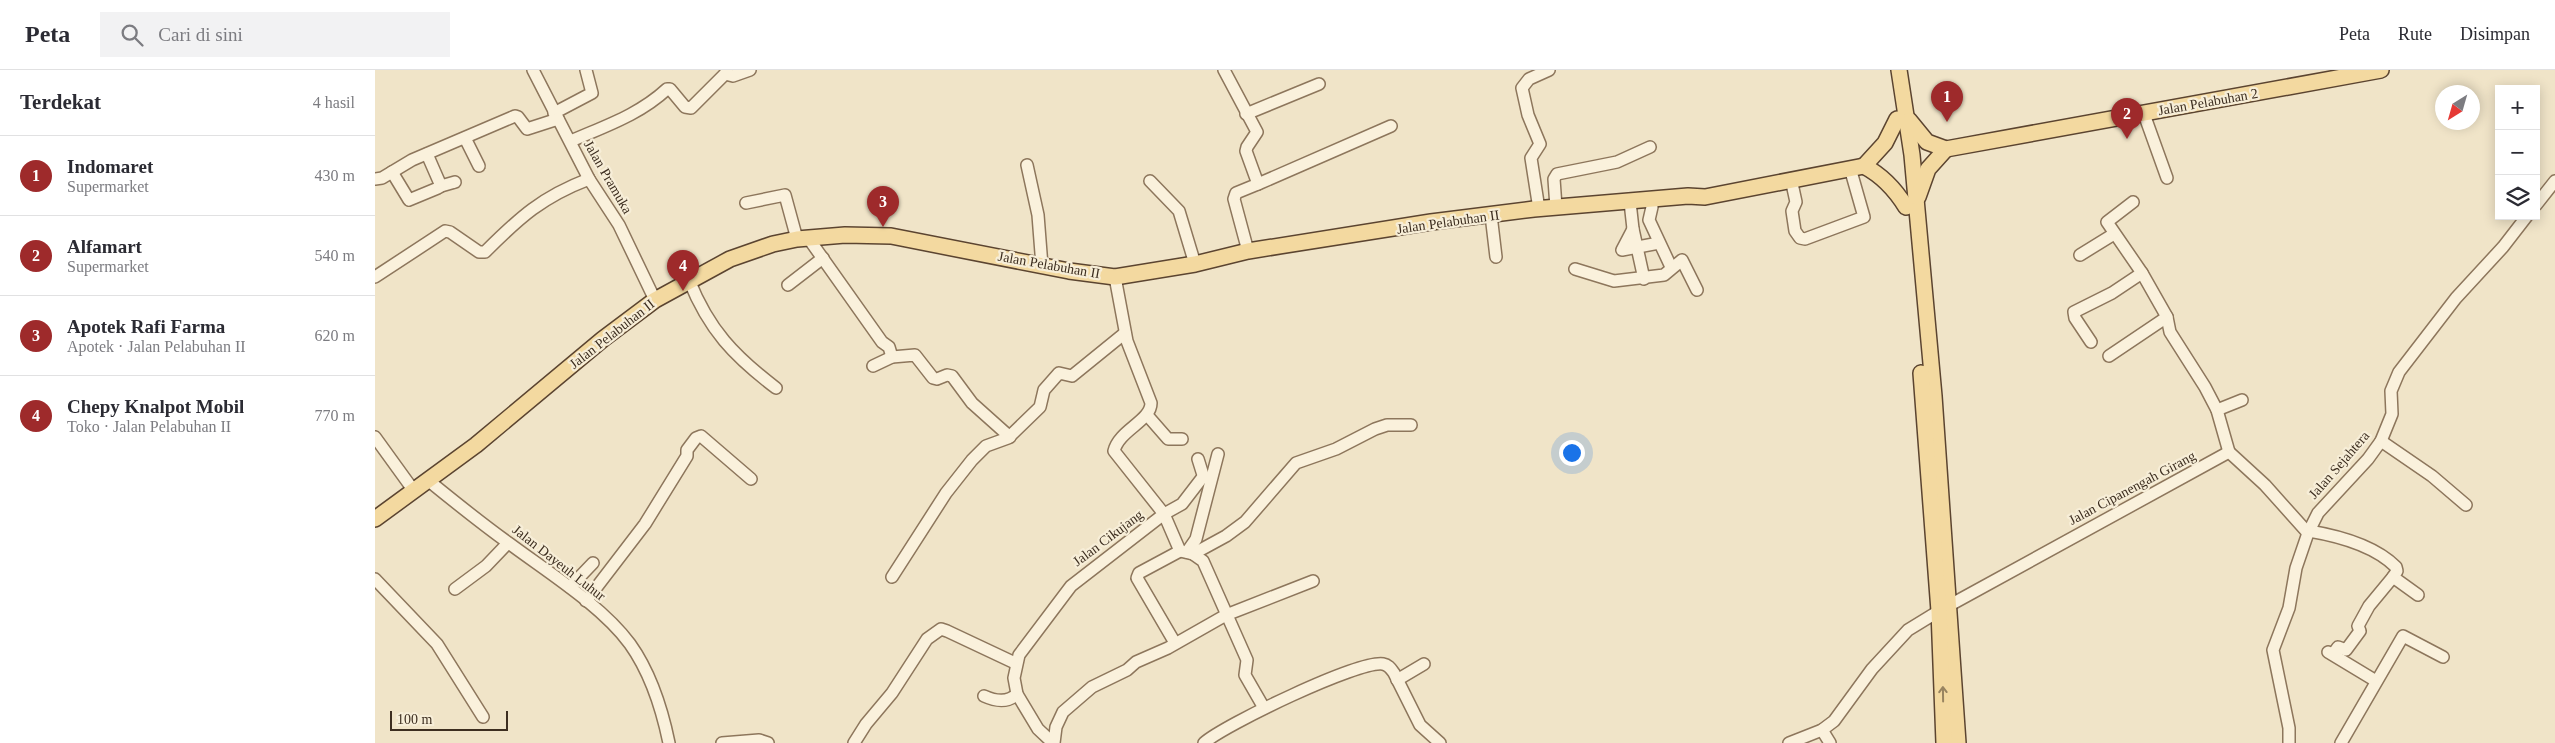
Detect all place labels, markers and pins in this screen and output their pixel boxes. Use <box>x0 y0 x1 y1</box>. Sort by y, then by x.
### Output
pin: 1 <box>1931 81 1963 122</box>
pin: 2 <box>2111 98 2143 139</box>
pin: 3 <box>867 186 899 227</box>
pin: 4 <box>667 250 699 291</box>

